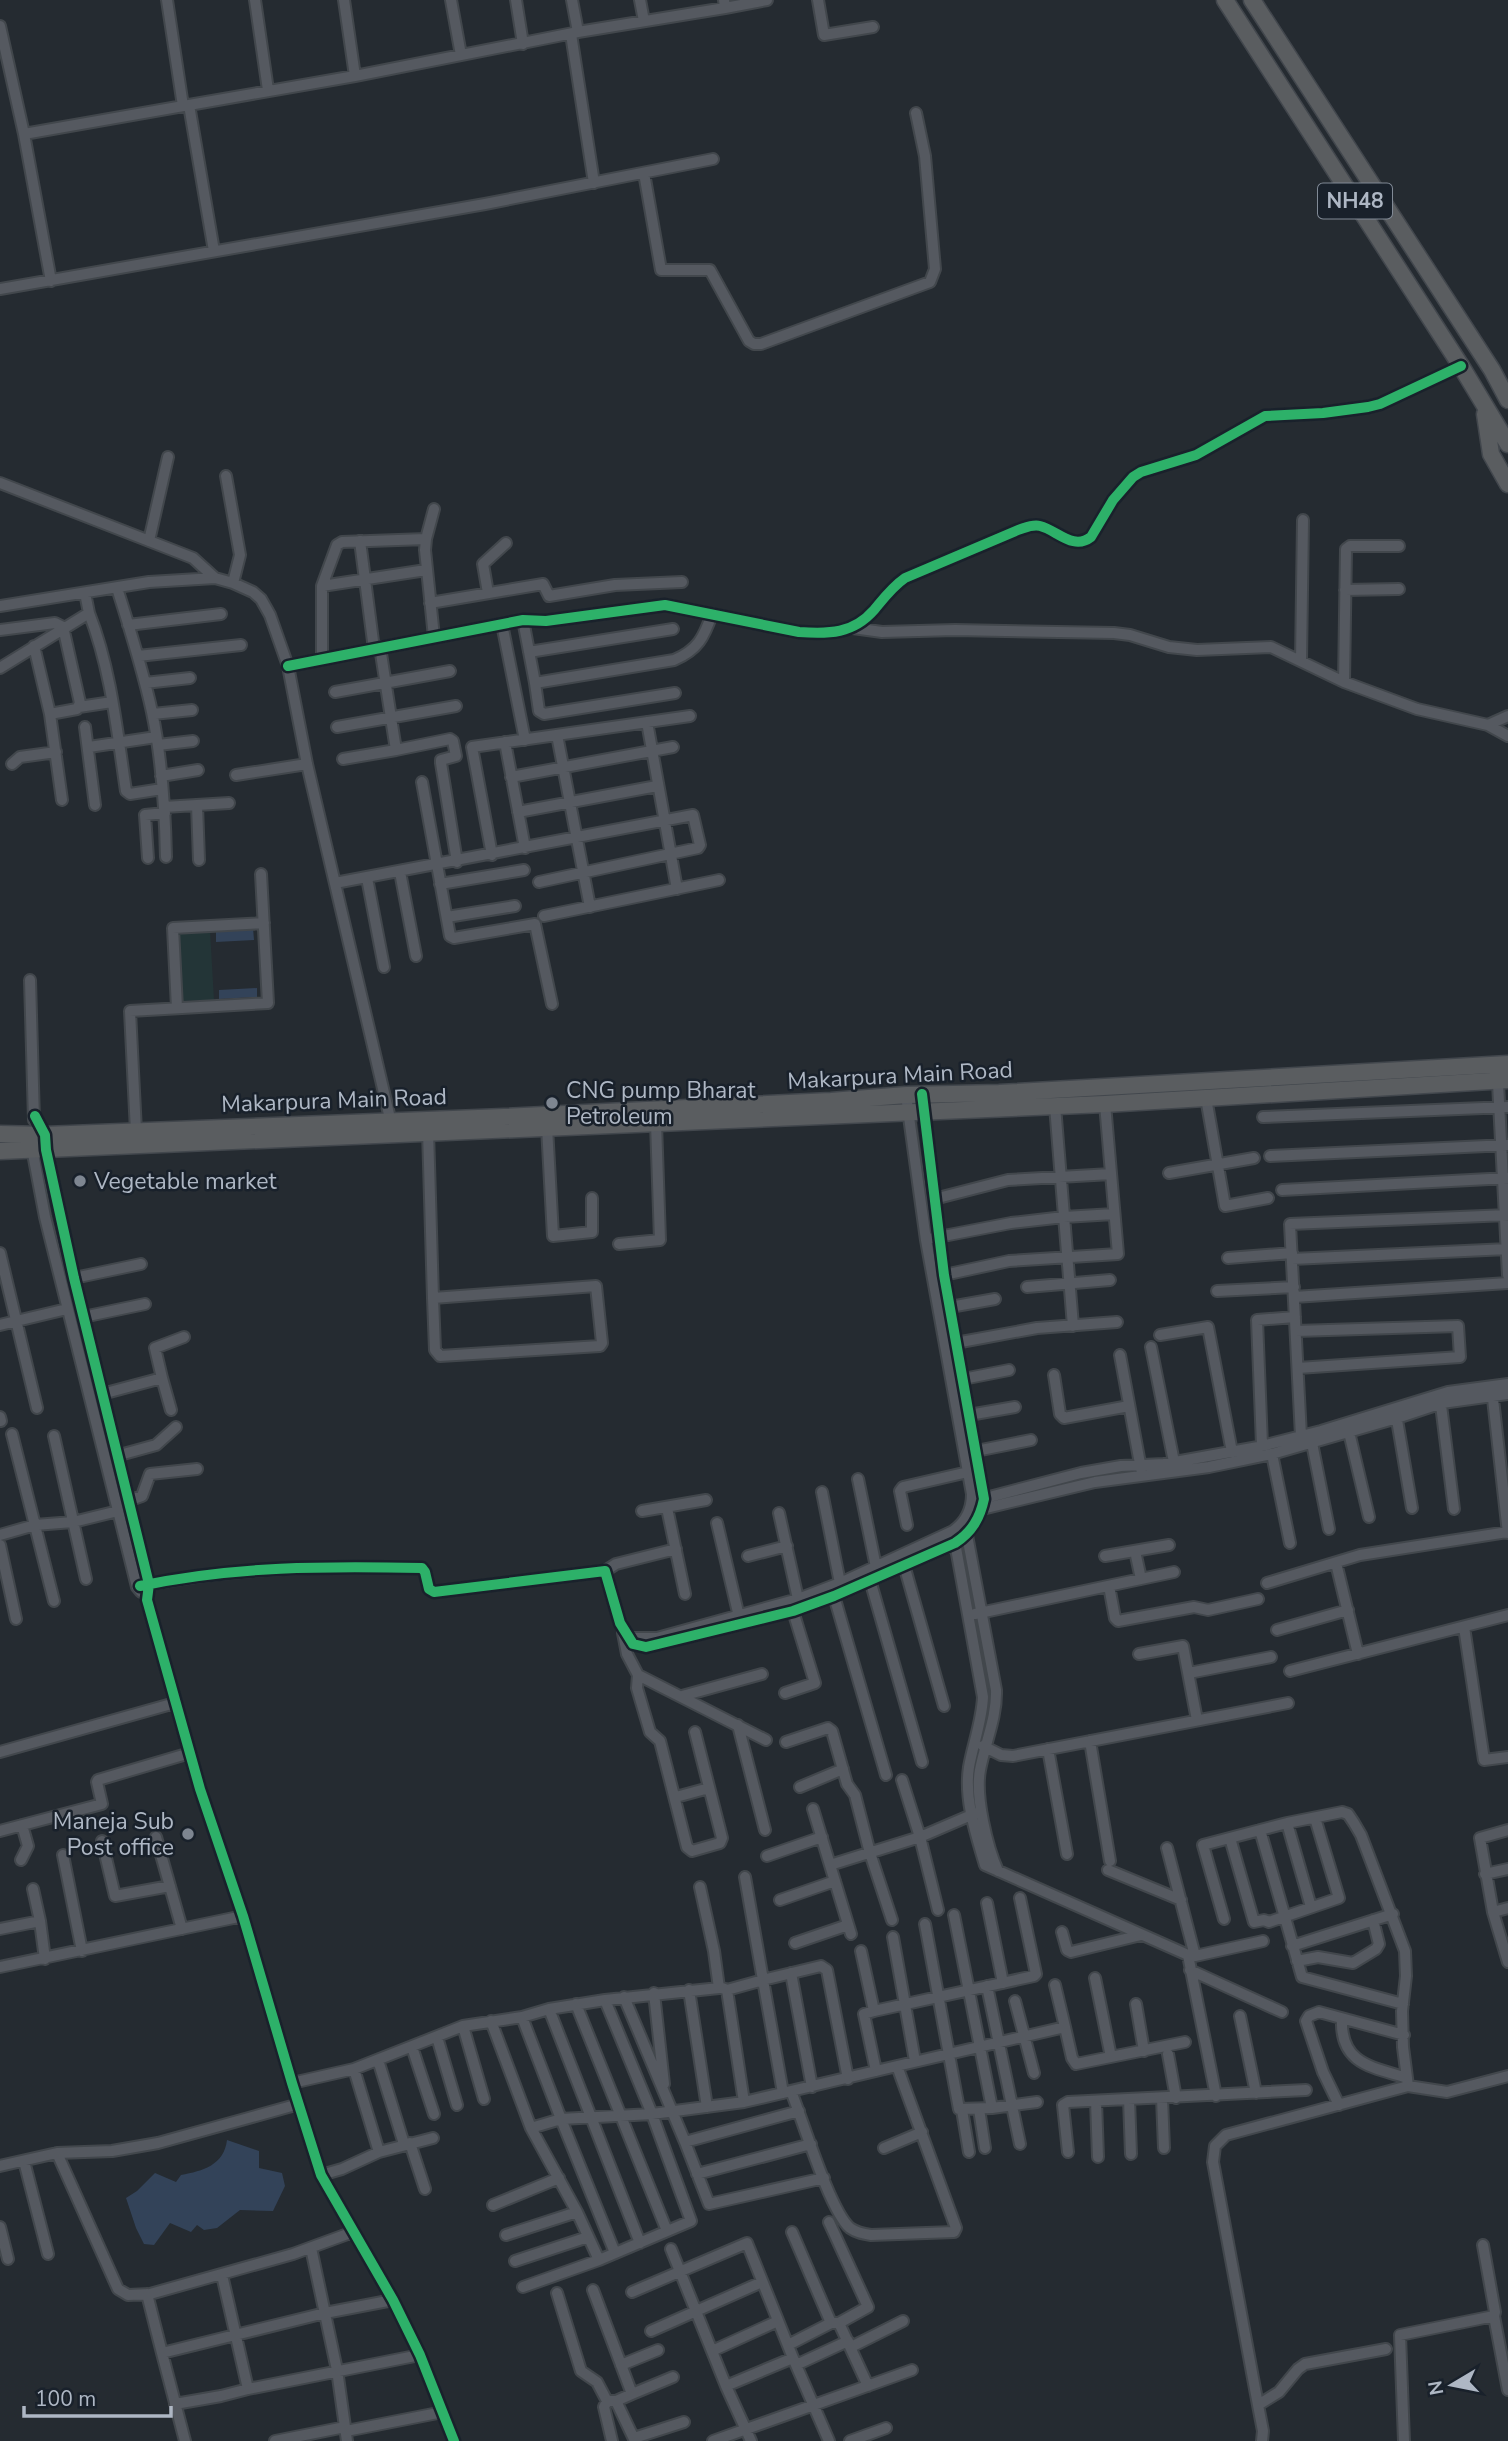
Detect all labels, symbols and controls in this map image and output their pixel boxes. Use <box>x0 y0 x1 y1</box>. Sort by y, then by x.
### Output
road number: NH48 <box>1318 184 1392 218</box>
street label: Makarpura Main Road <box>786 1054 1014 1097</box>
place label: CNG pump Bharat Petroleum <box>566 1075 757 1132</box>
street label: Makarpura Main Road <box>221 1081 447 1120</box>
marker: CNG pump Bharat Petroleum <box>544 1095 560 1111</box>
place label: Vegetable market <box>93 1166 277 1197</box>
marker: Vegetable market <box>72 1173 88 1189</box>
place label: Maneja Sub Post office <box>53 1806 174 1863</box>
marker: Maneja Sub Post office <box>180 1826 196 1842</box>
north arrow <box>1417 2350 1487 2420</box>
scale bar <box>24 2374 172 2418</box>
text: N <box>1422 2379 1450 2397</box>
text: 100 m <box>35 2385 96 2413</box>

